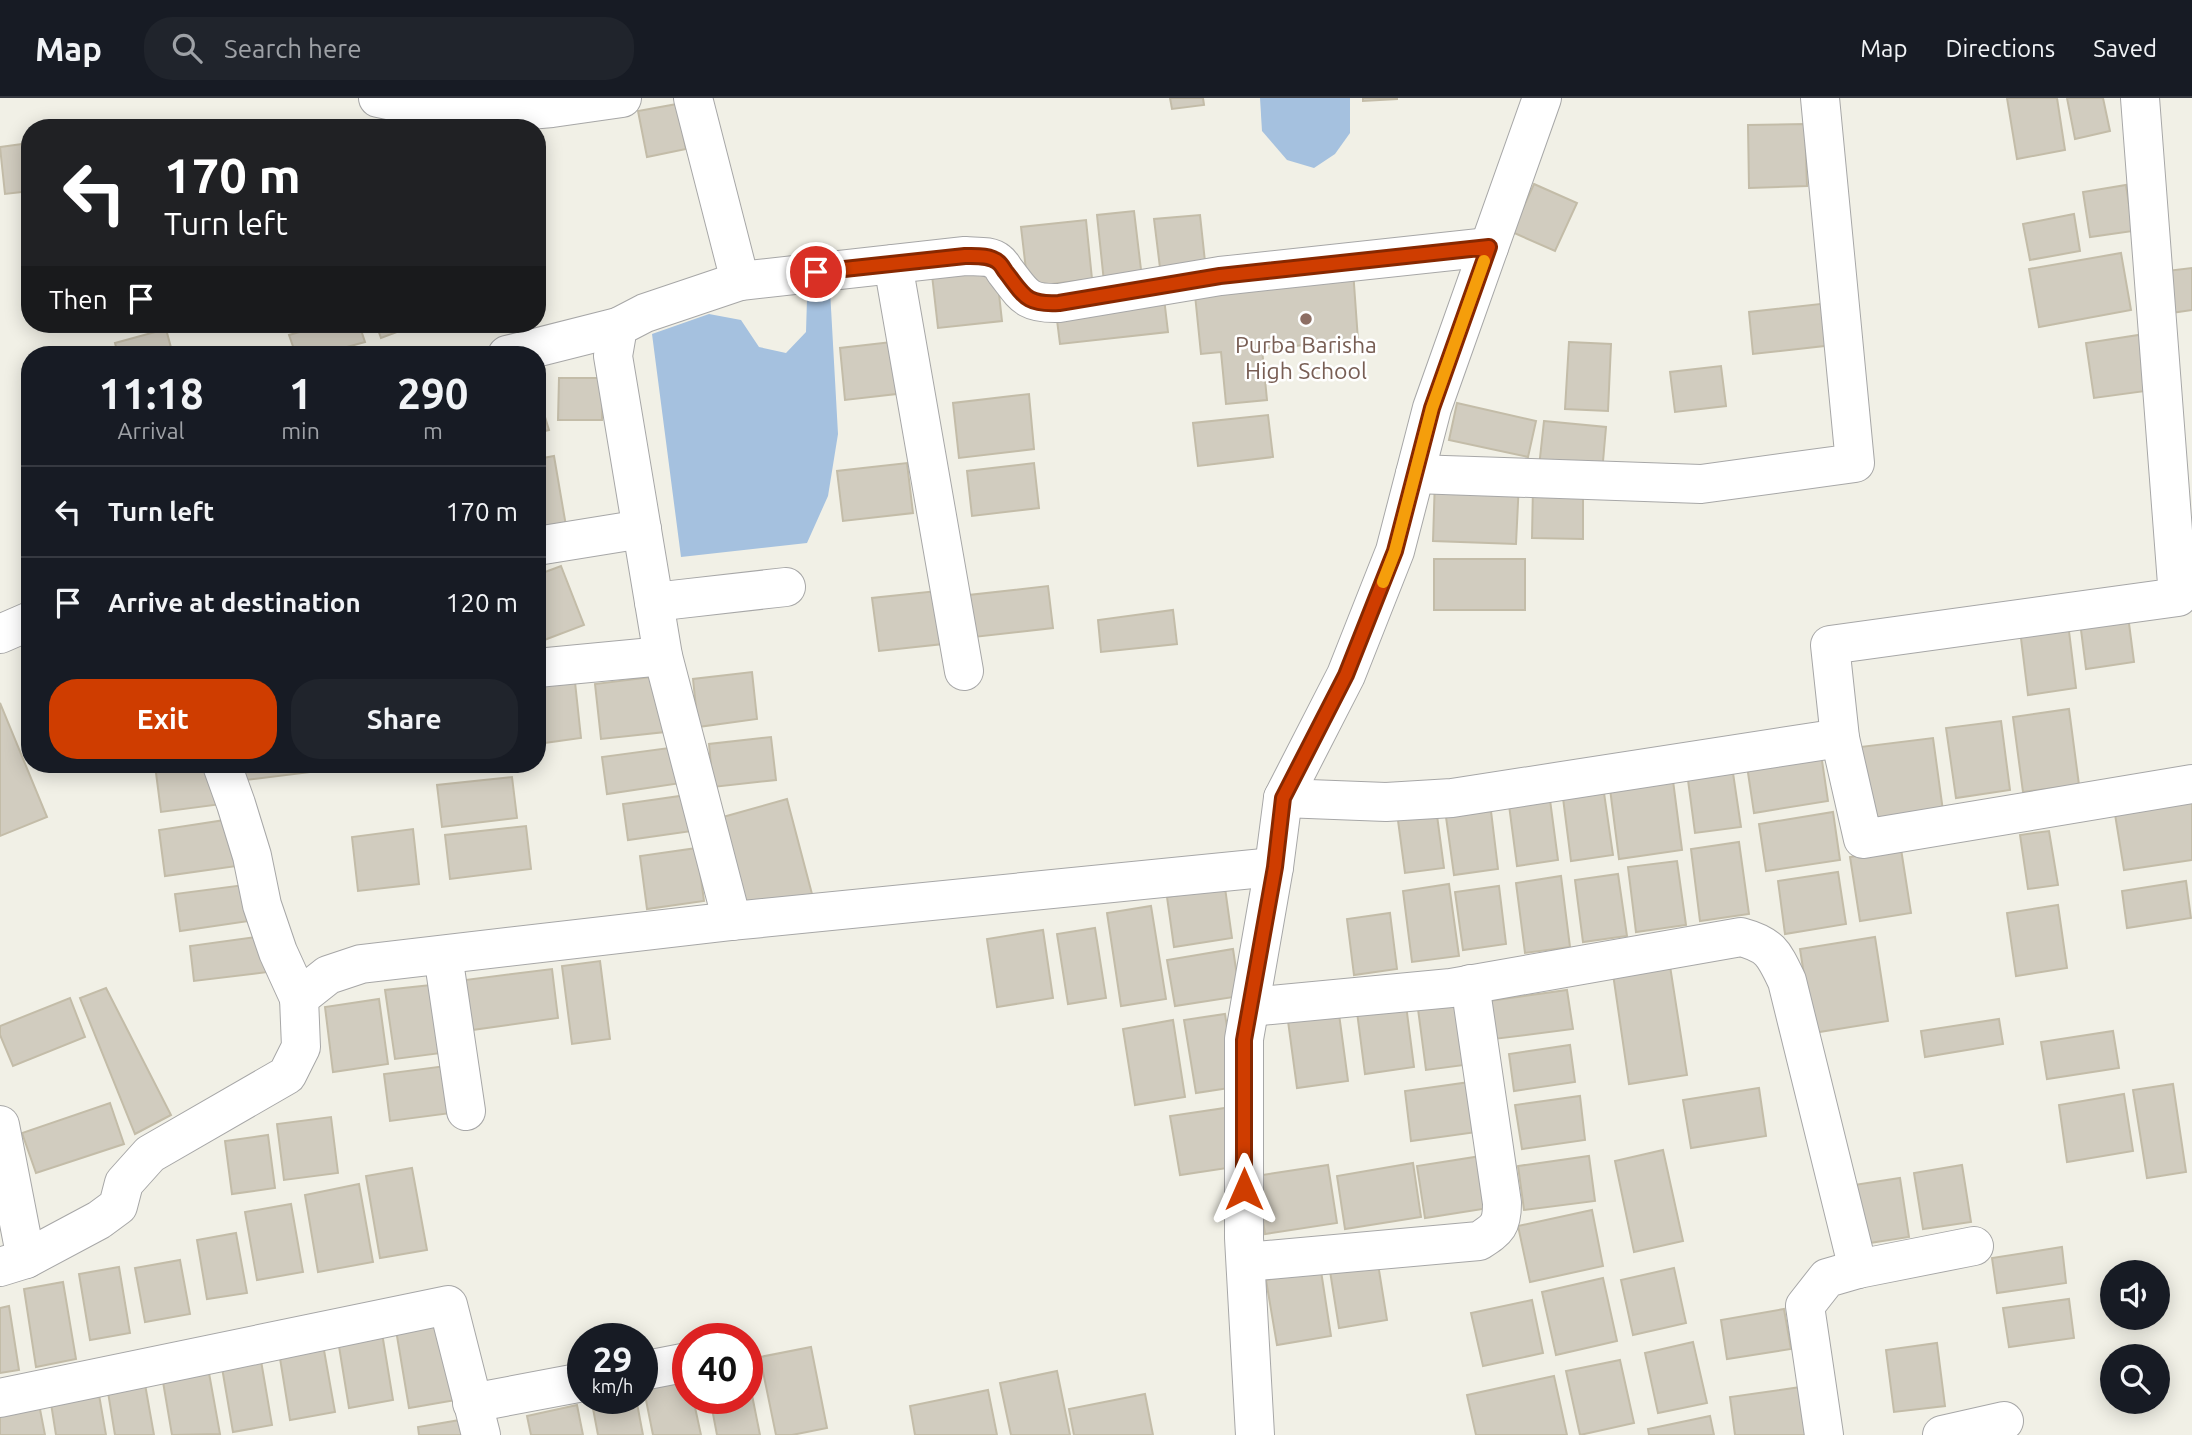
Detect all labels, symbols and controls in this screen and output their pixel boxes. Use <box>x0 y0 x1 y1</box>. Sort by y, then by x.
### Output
search box <box>144 17 634 80</box>
icon: search <box>168 29 206 67</box>
text: Map <box>35 30 102 67</box>
text: Search here <box>224 34 362 63</box>
text: Map <box>1860 35 1907 62</box>
text: Directions <box>1945 35 2055 62</box>
text: Saved <box>2093 35 2157 62</box>
icon: left <box>49 147 140 238</box>
text: 170 m <box>164 147 301 202</box>
text: Turn left <box>164 205 288 241</box>
pin <box>786 242 846 302</box>
icon: arrive <box>797 253 835 291</box>
icon: arrive <box>122 280 160 318</box>
text: Then <box>49 285 108 314</box>
marker: Purba Barisha High School <box>1298 311 1314 327</box>
place label: Purba Barisha High School <box>1235 332 1377 383</box>
text: 11:18 <box>99 370 204 417</box>
text: 1 <box>289 370 312 417</box>
text: 290 <box>397 370 468 417</box>
text: Arrival <box>118 418 185 443</box>
text: min <box>281 418 320 443</box>
text: m <box>423 418 443 443</box>
icon: left <box>49 493 87 531</box>
text: Turn left <box>108 497 214 526</box>
text: 170 m <box>446 497 518 526</box>
icon: arrive <box>49 584 87 622</box>
text: Arrive at destination <box>108 588 361 617</box>
text: 120 m <box>446 588 518 617</box>
button: Exit <box>49 679 277 759</box>
button: Share <box>291 679 518 759</box>
position arrow <box>1207 1152 1281 1226</box>
map controls <box>2100 1260 2170 1414</box>
button: sound <box>2100 1260 2170 1330</box>
speed limit sign: 40 <box>672 1323 763 1414</box>
text: 29 <box>593 1339 632 1379</box>
button: search <box>2100 1344 2170 1414</box>
text: km/h <box>592 1376 633 1396</box>

